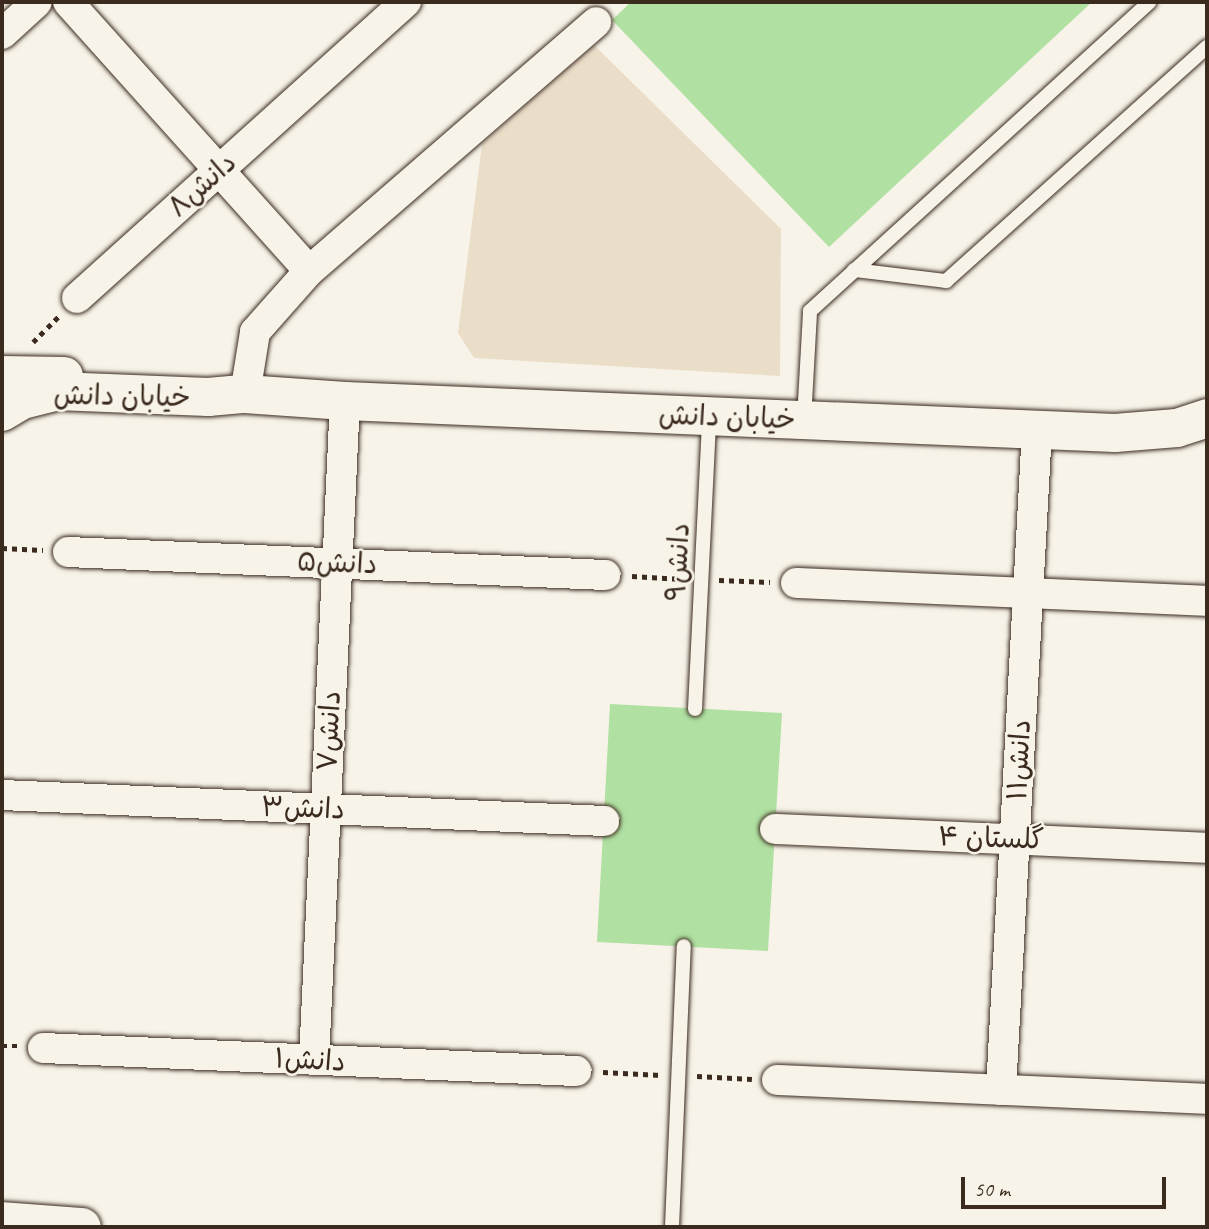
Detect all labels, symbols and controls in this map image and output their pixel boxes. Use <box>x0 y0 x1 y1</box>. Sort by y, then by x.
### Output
street label: دانش۸ <box>161 146 243 224</box>
street label: خیابان دانش <box>53 378 191 414</box>
street label: خیابان دانش <box>658 398 796 436</box>
street label: دانش۹ <box>659 522 697 602</box>
street label: دانش۵ <box>296 545 378 581</box>
street label: دانش۷ <box>310 690 348 772</box>
street label: دانش۱۱ <box>1000 719 1038 801</box>
street label: دانش۳ <box>261 790 345 826</box>
street label: گلستان ۴ <box>937 819 1045 857</box>
street label: دانش۱ <box>274 1041 346 1079</box>
scale bar <box>964 1162 1169 1206</box>
text: 50 m <box>974 1176 1010 1202</box>

